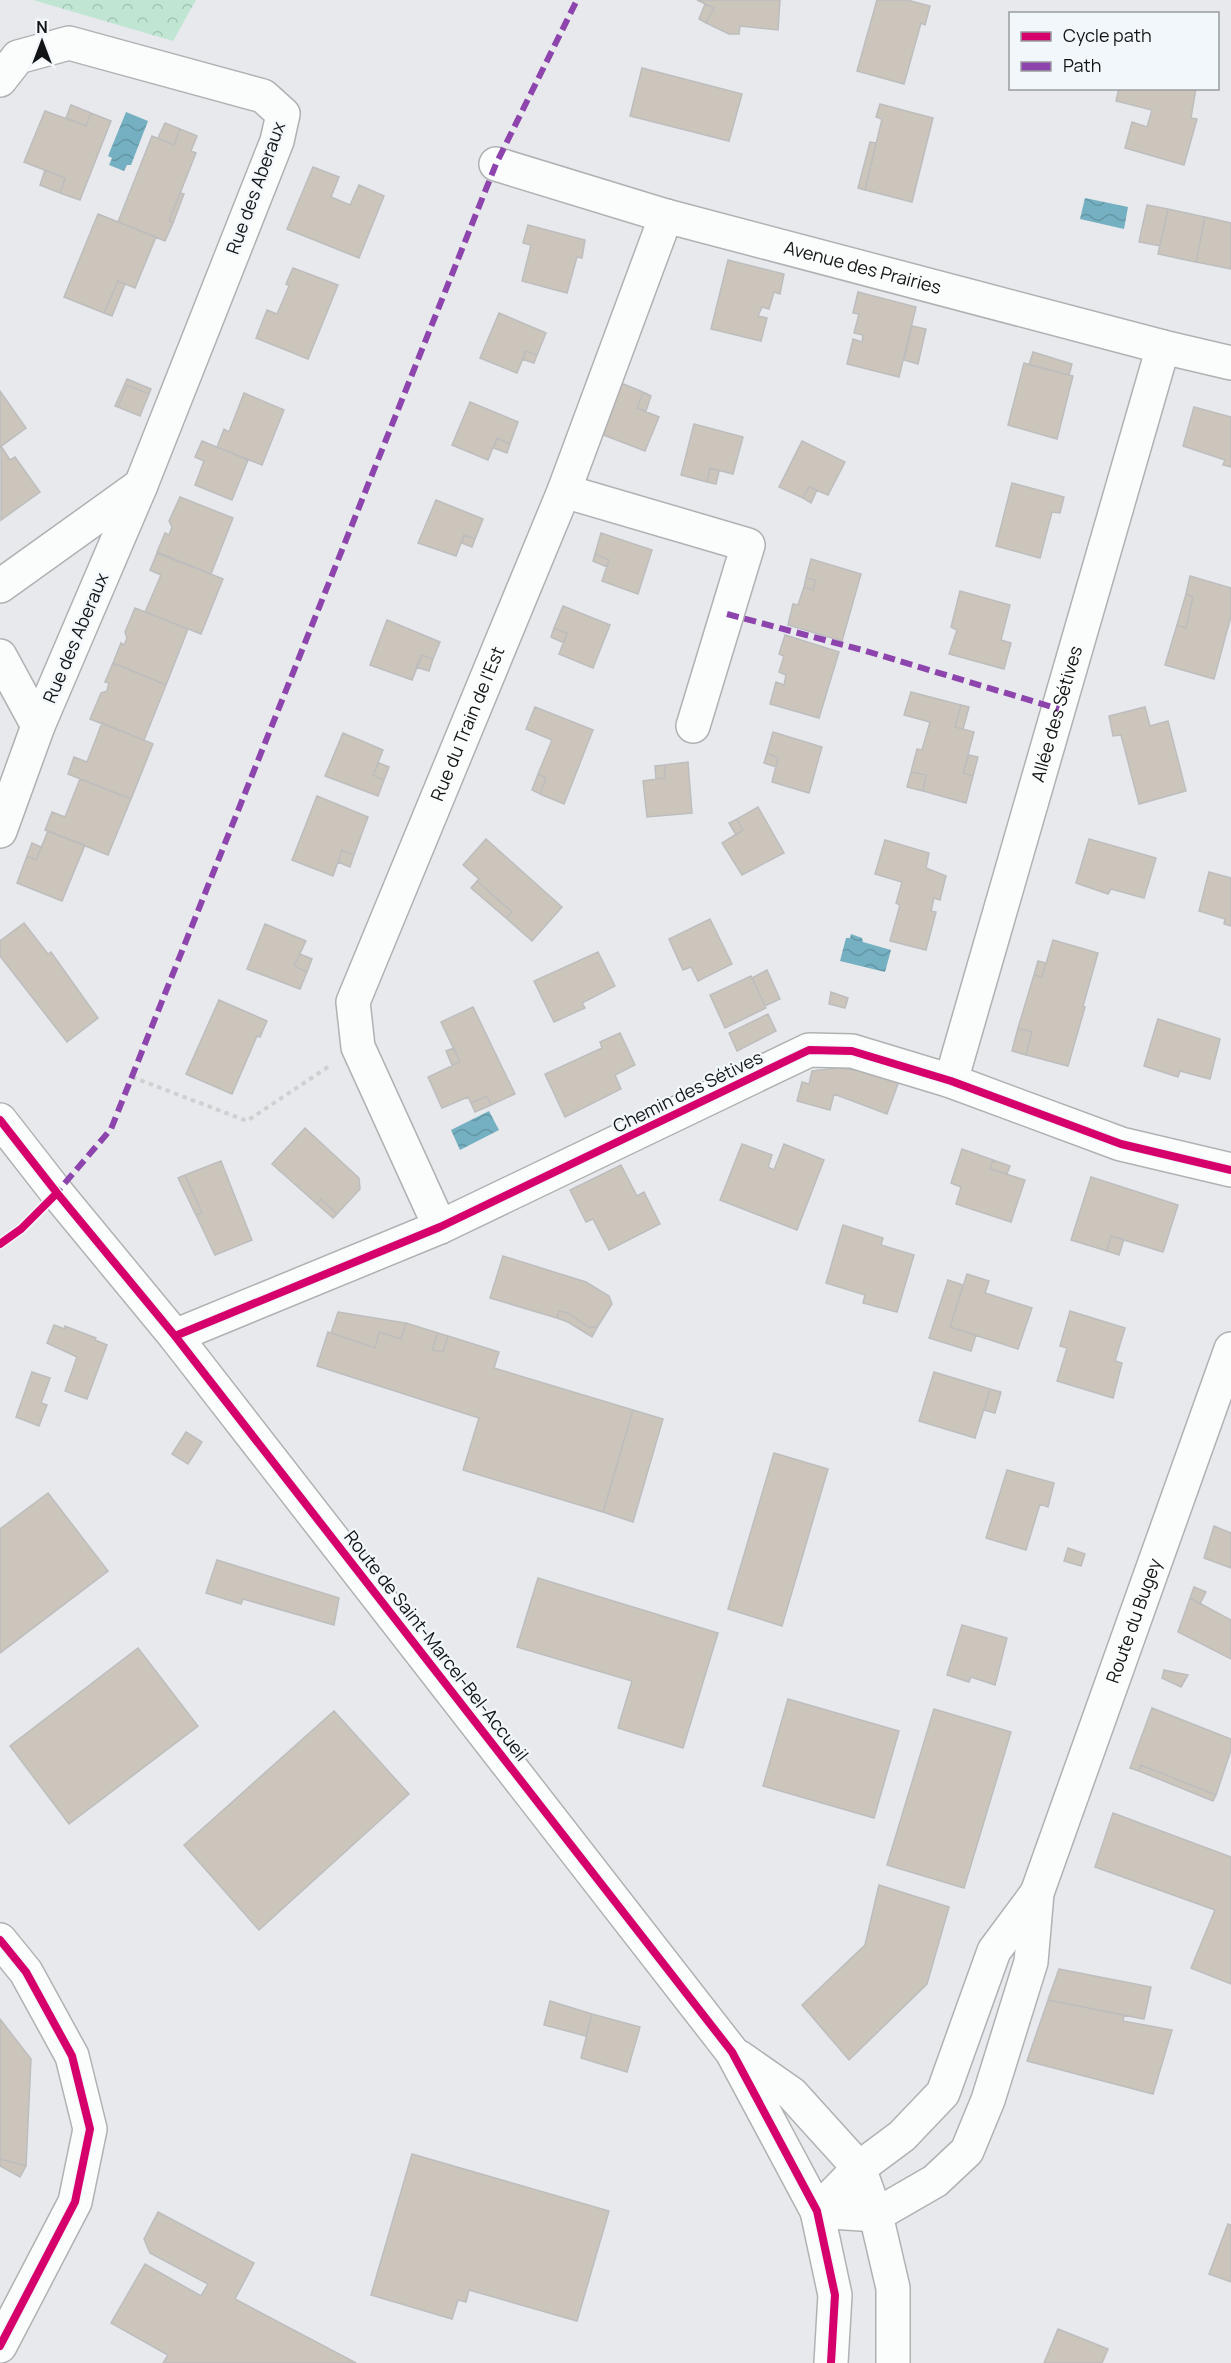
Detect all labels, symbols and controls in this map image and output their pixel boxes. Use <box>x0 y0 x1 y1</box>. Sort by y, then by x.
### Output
north arrow <box>12 12 72 72</box>
legend <box>1009 12 1219 90</box>
text: N <box>36 16 48 38</box>
text: Cycle path <box>1063 23 1152 47</box>
text: Path <box>1063 53 1101 77</box>
street label: Rue des Aberaux <box>220 118 290 257</box>
street label: Avenue des Prairies <box>782 235 944 299</box>
street label: Rue des Aberaux <box>37 568 114 706</box>
street label: Rue du Train de l'Est <box>424 643 509 804</box>
street label: Allée des Sétives <box>1025 643 1087 785</box>
street label: Chemin des Sétives <box>609 1044 766 1138</box>
street label: Route de Saint-Marcel-Bel-Accueil <box>339 1525 534 1766</box>
street label: Route du Bugey <box>1100 1554 1167 1686</box>

